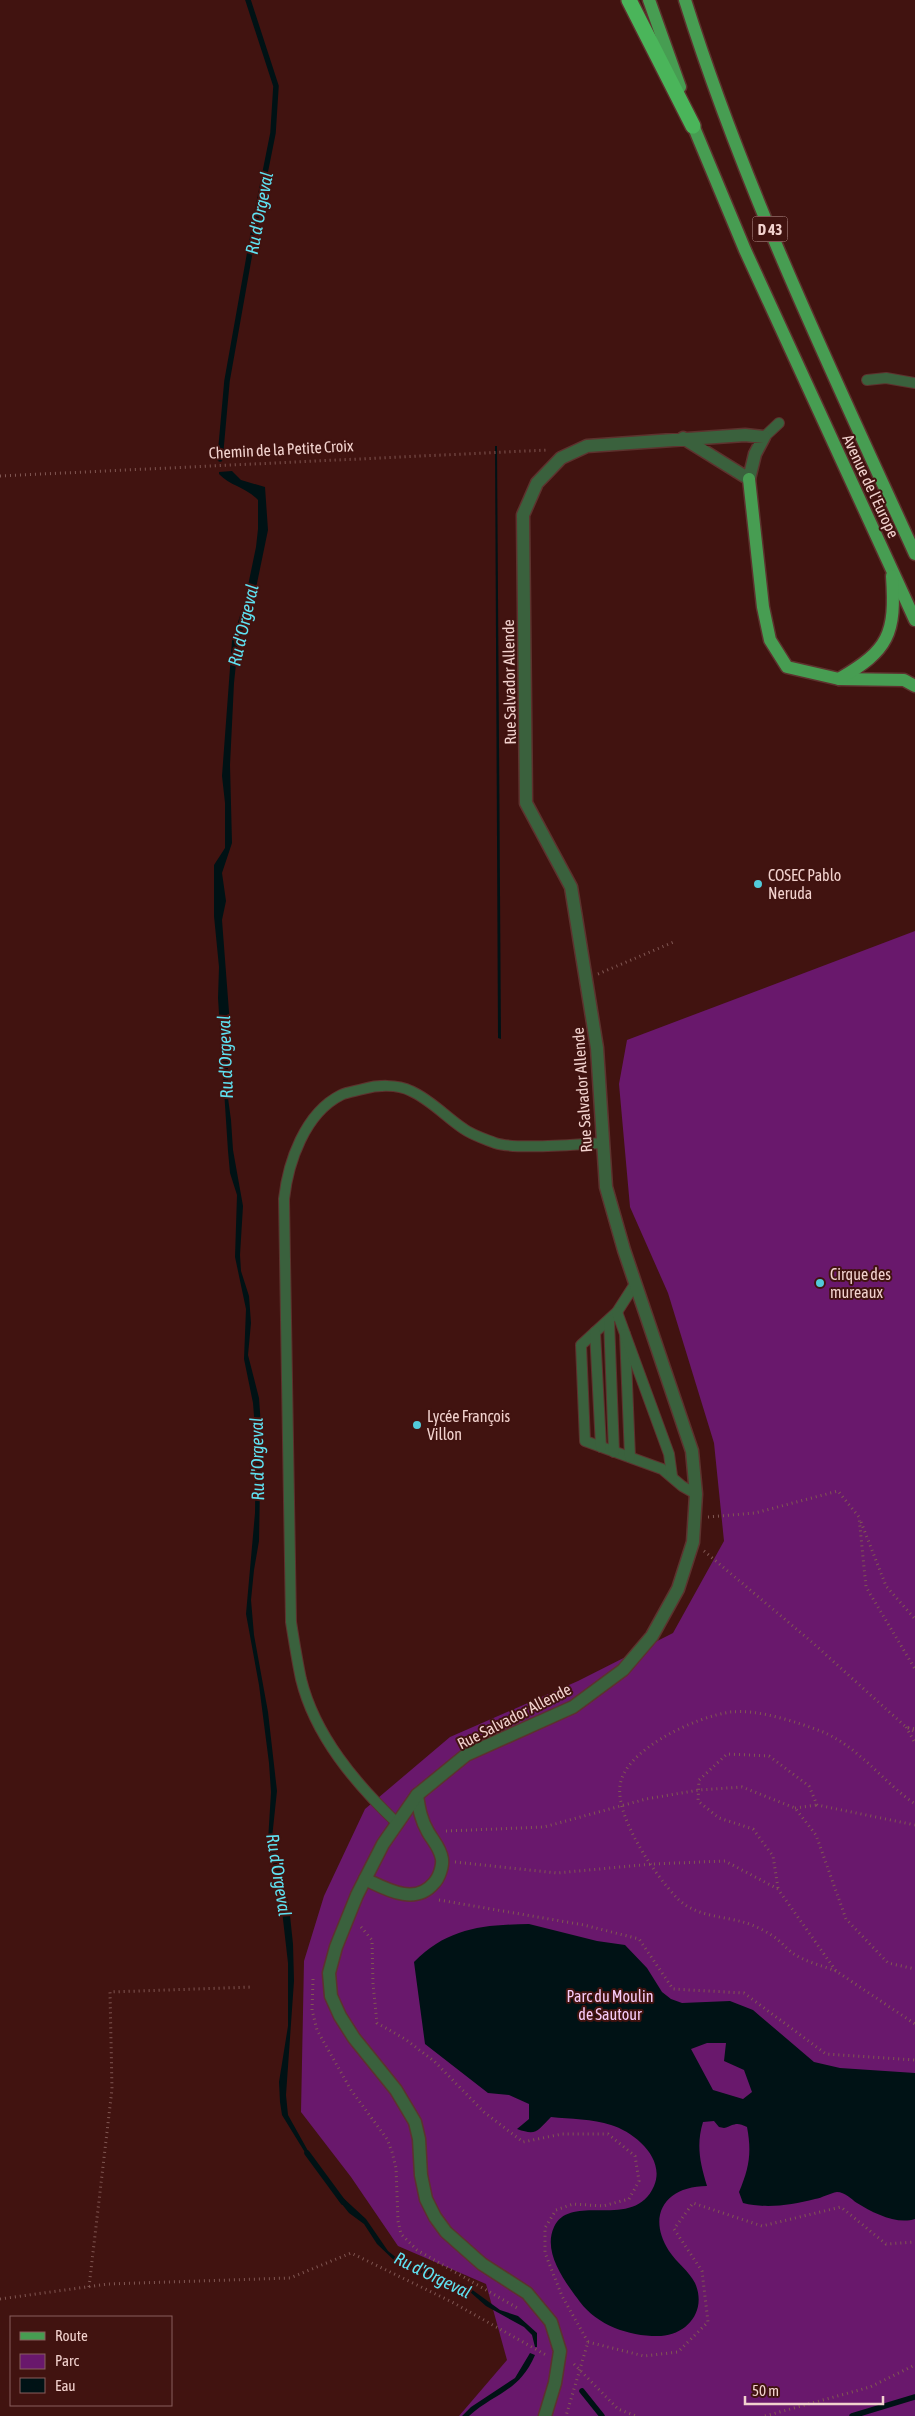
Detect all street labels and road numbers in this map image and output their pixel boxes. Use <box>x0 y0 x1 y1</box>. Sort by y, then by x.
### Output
road number: D 43 <box>752 216 788 242</box>
street label: Avenue de l'Europe <box>838 431 903 541</box>
street label: Chemin de la Petite Croix <box>208 436 354 462</box>
street label: Rue Salvador Allende <box>499 619 519 745</box>
street label: Rue Salvador Allende <box>569 1027 595 1153</box>
street label: Rue Salvador Allende <box>454 1680 574 1752</box>

